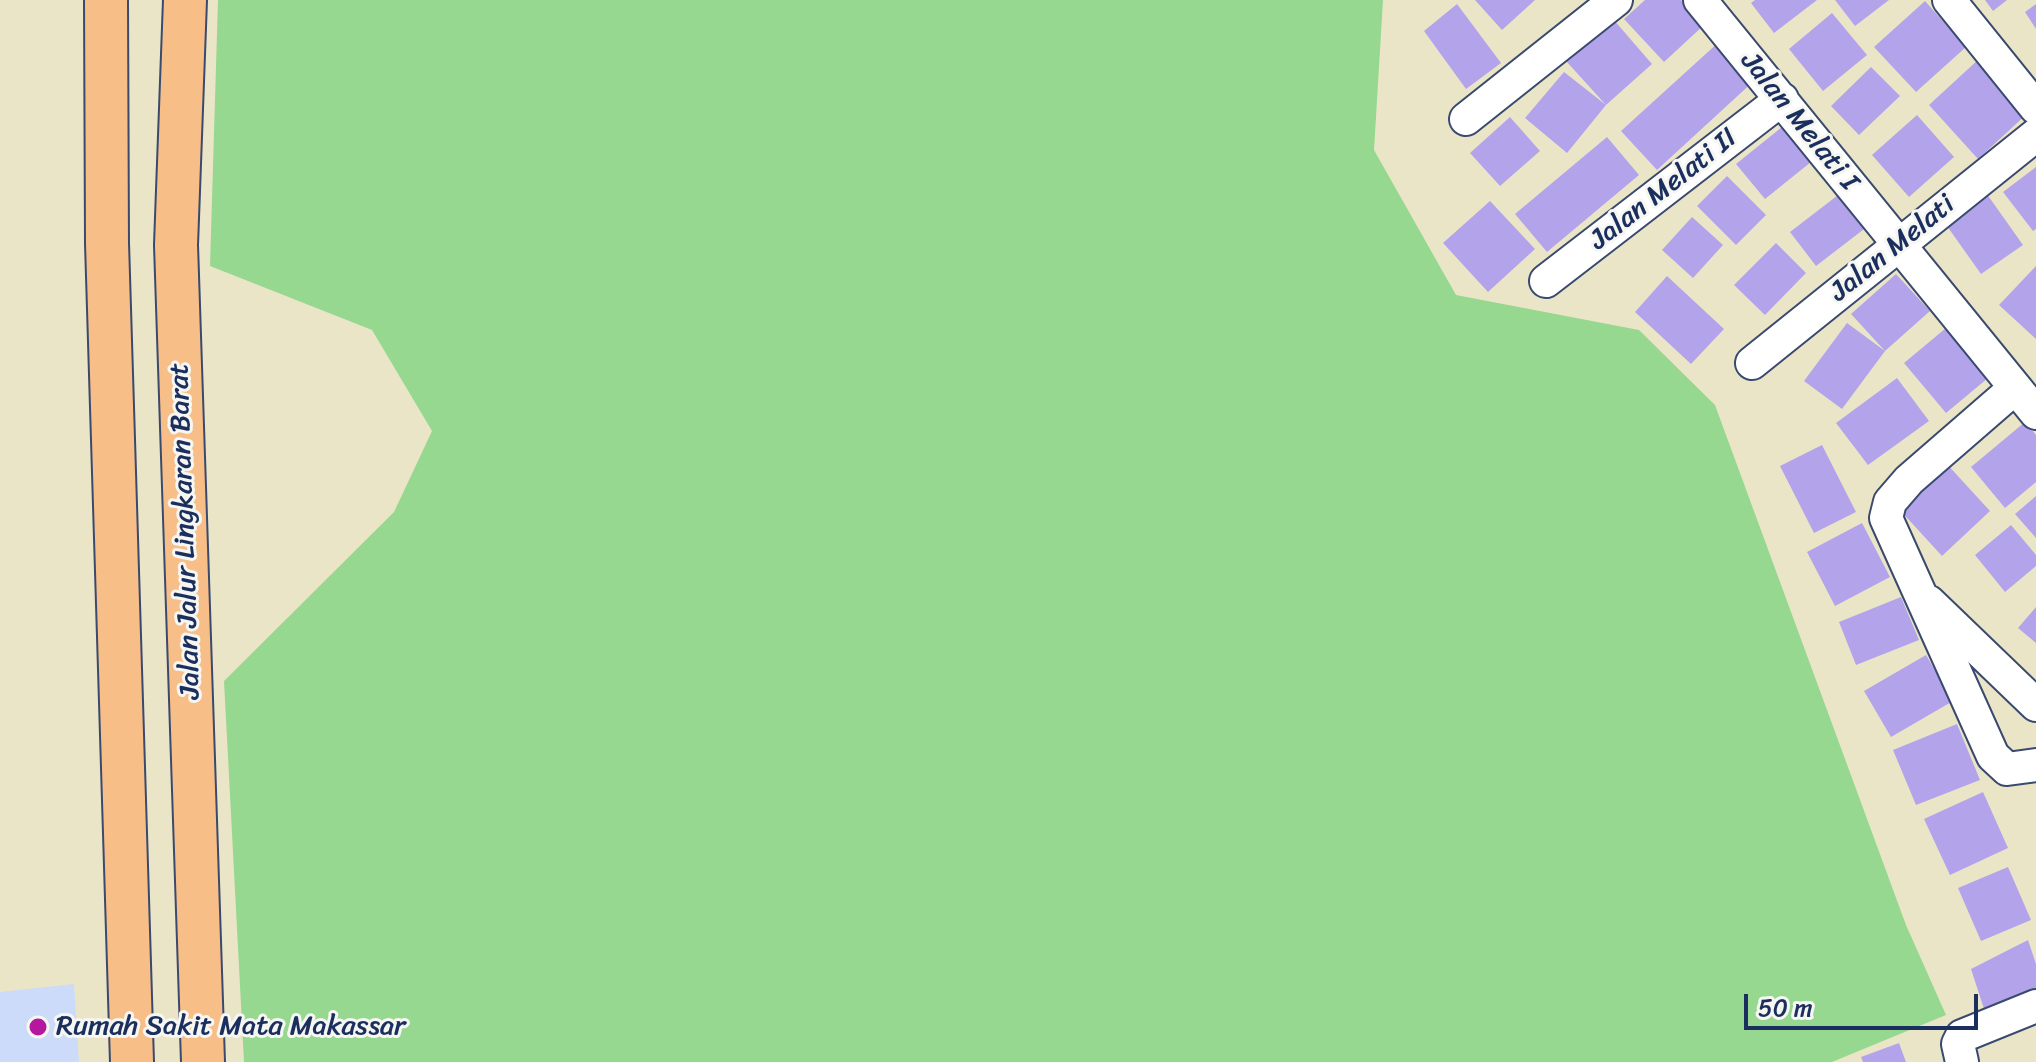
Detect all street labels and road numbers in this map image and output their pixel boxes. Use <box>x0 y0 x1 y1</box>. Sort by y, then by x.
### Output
street label: Jalan Melati I <box>1733 46 1865 198</box>
street label: Jalan Melati II <box>1584 122 1744 258</box>
street label: Jalan Melati <box>1824 188 1962 310</box>
street label: Jalan Jalur Lingkaran Barat <box>163 362 209 700</box>

